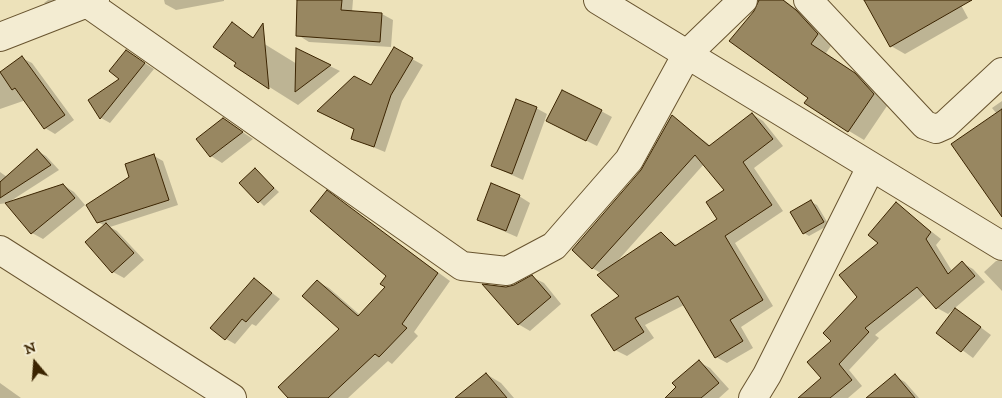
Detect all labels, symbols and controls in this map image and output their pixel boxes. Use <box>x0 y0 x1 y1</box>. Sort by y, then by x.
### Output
north arrow <box>10 338 60 388</box>
text: N <box>22 338 39 359</box>

